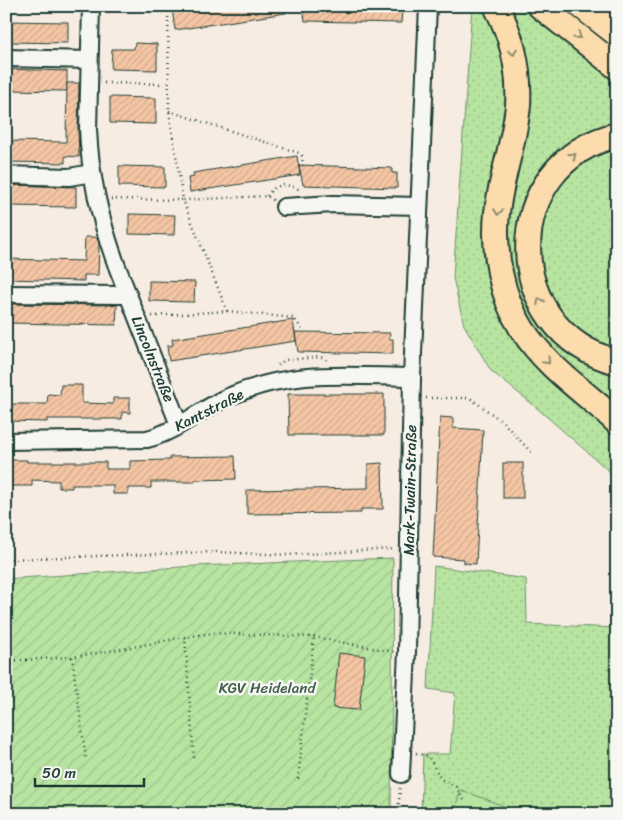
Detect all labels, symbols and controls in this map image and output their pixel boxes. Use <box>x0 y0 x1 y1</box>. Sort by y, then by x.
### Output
one-way arrow <box>572 31 581 39</box>
one-way arrow <box>507 47 518 56</box>
one-way arrow <box>568 153 577 162</box>
one-way arrow <box>493 208 504 216</box>
one-way arrow <box>536 297 546 306</box>
street label: Lincolnstraße <box>124 312 182 406</box>
one-way arrow <box>541 355 550 364</box>
street label: Kantstraße <box>170 381 248 439</box>
street label: Mark-Twain-Straße <box>396 424 424 556</box>
park label: KGV Heideland <box>219 675 316 701</box>
scale bar <box>35 755 144 787</box>
text: 50 m <box>42 760 77 786</box>

